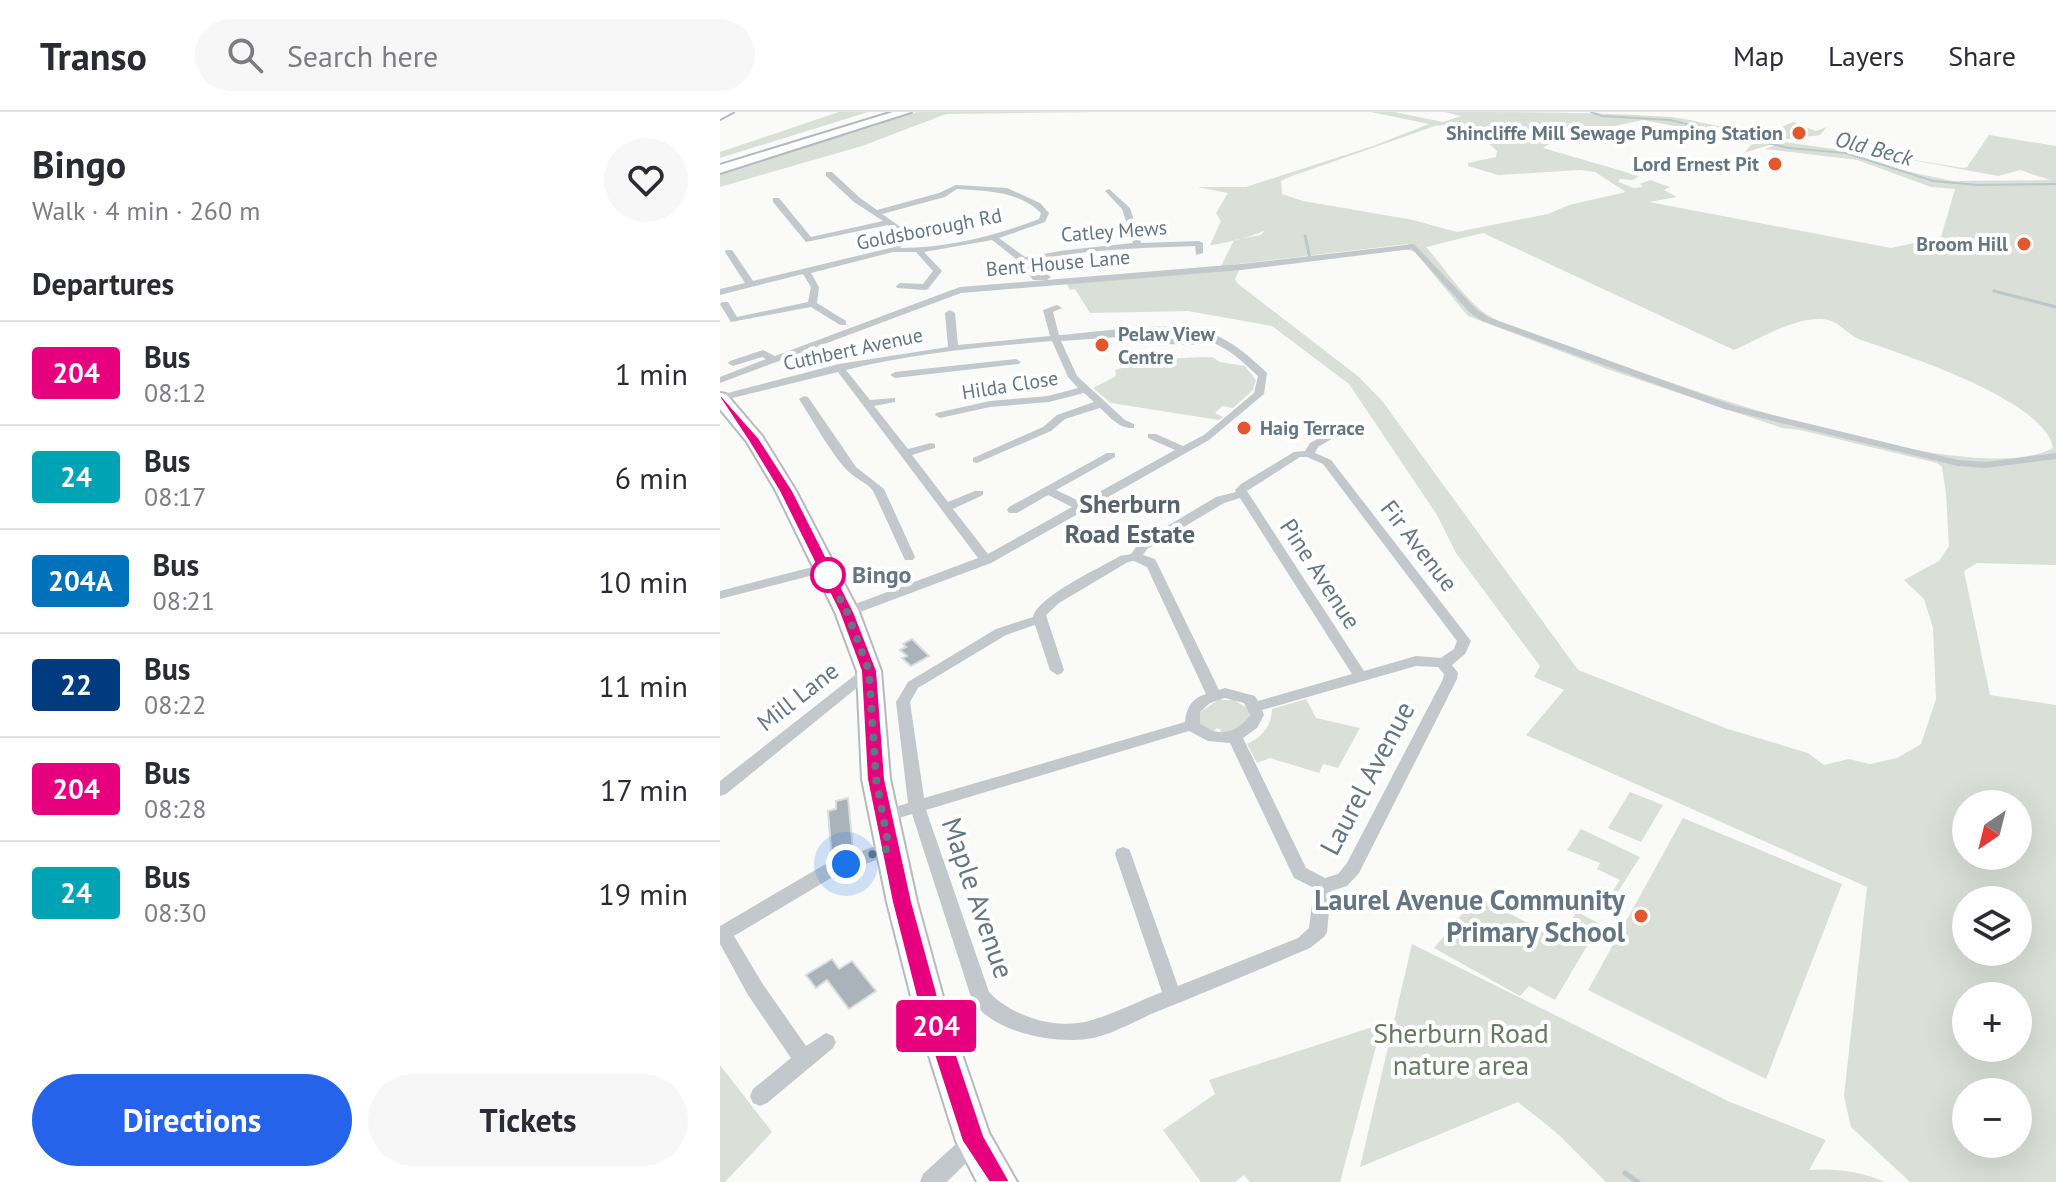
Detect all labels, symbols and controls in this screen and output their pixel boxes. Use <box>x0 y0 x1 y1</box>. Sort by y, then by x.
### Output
search box <box>195 19 755 91</box>
text: Transo <box>40 31 147 80</box>
icon: search <box>223 33 267 77</box>
text: Search here <box>287 36 438 75</box>
text: Map <box>1733 37 1784 74</box>
text: Layers <box>1828 37 1904 74</box>
text: Share <box>1948 37 2016 74</box>
place label: Shincliffe Mill Sewage Pumping Station <box>1446 120 1783 146</box>
marker: Shincliffe Mill Sewage Pumping Station <box>1790 124 1808 142</box>
water label: Old Beck <box>1832 124 1917 172</box>
button: heart <box>604 138 688 222</box>
text: Bingo <box>32 139 126 188</box>
place label: Lord Ernest Pit <box>1633 151 1759 177</box>
marker: Lord Ernest Pit <box>1766 155 1784 173</box>
text: Walk · 4 min · 260 m <box>32 194 260 227</box>
street label: Goldsborough Rd <box>854 202 1004 256</box>
street label: Catley Mews <box>1060 214 1168 248</box>
place label: Broom Hill <box>1916 231 2008 257</box>
marker: Broom Hill <box>2015 235 2033 253</box>
street label: Bent House Lane <box>985 244 1131 282</box>
text: Departures <box>32 264 174 303</box>
place label: Pelaw View Centre <box>1118 321 1216 370</box>
street label: Cuthbert Avenue <box>781 322 925 376</box>
marker: Pelaw View Centre <box>1093 336 1111 354</box>
text: Bus <box>144 337 191 376</box>
text: 204 <box>52 354 100 391</box>
text: 1 min <box>615 354 688 393</box>
street label: Hilda Close <box>960 365 1060 405</box>
text: 08:12 <box>144 376 206 409</box>
place label: Haig Terrace <box>1260 415 1365 441</box>
marker: Haig Terrace <box>1235 419 1253 437</box>
text: Bus <box>144 441 191 480</box>
text: 24 <box>60 458 92 495</box>
text: 6 min <box>615 458 688 497</box>
text: 08:17 <box>144 480 206 513</box>
district label: Sherburn Road Estate <box>1065 487 1195 550</box>
street label: Fir Avenue <box>1374 494 1465 598</box>
street label: Pine Avenue <box>1273 513 1368 635</box>
text: Bus <box>153 545 199 584</box>
marker: Bingo <box>811 558 845 592</box>
place label: Bingo <box>852 559 912 590</box>
text: 204A <box>48 562 113 599</box>
text: 10 min <box>598 562 688 601</box>
text: 08:21 <box>153 584 215 617</box>
text: Bus <box>144 649 191 688</box>
street label: Mill Lane <box>751 655 845 738</box>
text: 22 <box>60 666 92 703</box>
text: 11 min <box>598 666 688 705</box>
text: 08:22 <box>144 688 206 721</box>
street label: Laurel Avenue <box>1311 695 1423 861</box>
text: Bus <box>144 753 191 792</box>
text: 204 <box>52 770 100 807</box>
text: 17 min <box>600 770 688 809</box>
north arrow <box>1952 790 2032 870</box>
map controls <box>1952 790 2032 1158</box>
text: 08:28 <box>144 792 206 825</box>
street label: Maple Avenue <box>934 813 1023 983</box>
your location <box>826 844 866 884</box>
text: Bus <box>144 857 191 896</box>
text: 24 <box>60 874 92 911</box>
text: 19 min <box>598 874 688 913</box>
place label: Laurel Avenue Community Primary School <box>1314 881 1626 950</box>
button: layers <box>1952 886 2032 966</box>
text: 08:30 <box>144 896 206 929</box>
marker: Laurel Avenue Community Primary School <box>1632 907 1650 925</box>
button: + <box>1952 982 2032 1062</box>
line badge: 204 <box>890 1000 982 1052</box>
text: 204 <box>912 1007 960 1044</box>
park label: Sherburn Road nature area <box>1373 1014 1549 1083</box>
button: Directions <box>32 1074 352 1166</box>
button: Tickets <box>368 1074 688 1166</box>
button: − <box>1952 1078 2032 1158</box>

